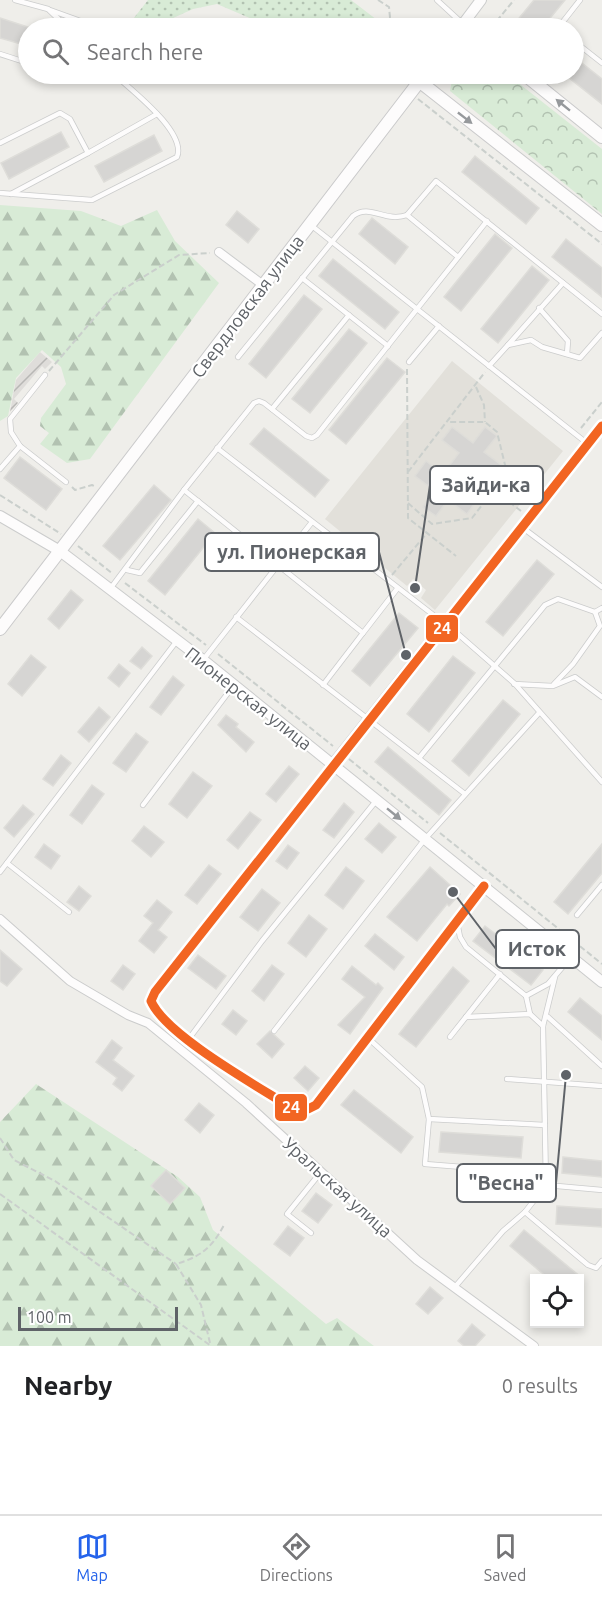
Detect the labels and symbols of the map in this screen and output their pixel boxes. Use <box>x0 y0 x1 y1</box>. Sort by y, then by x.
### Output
one-way arrow <box>556 99 571 112</box>
one-way arrow <box>457 111 473 124</box>
street label: Свердловская улица <box>187 231 307 381</box>
callout: Зайди-ка <box>430 466 543 504</box>
text: Зайди-ка <box>441 473 531 496</box>
callout: ул. Пионерская <box>205 533 379 571</box>
text: ул. Пионерская <box>217 540 367 563</box>
line badge: 24 <box>425 614 459 643</box>
text: 24 <box>433 619 451 637</box>
street label: Пионерская улица <box>182 643 316 753</box>
one-way arrow <box>387 807 402 819</box>
callout: Исток <box>496 930 579 968</box>
text: Исток <box>508 937 567 960</box>
line badge: 24 <box>274 1093 308 1122</box>
text: 24 <box>282 1098 300 1116</box>
street label: Уральская улица <box>279 1133 397 1241</box>
callout: "Весна" <box>457 1164 556 1202</box>
text: "Весна" <box>469 1171 543 1194</box>
scale bar <box>18 1304 178 1332</box>

